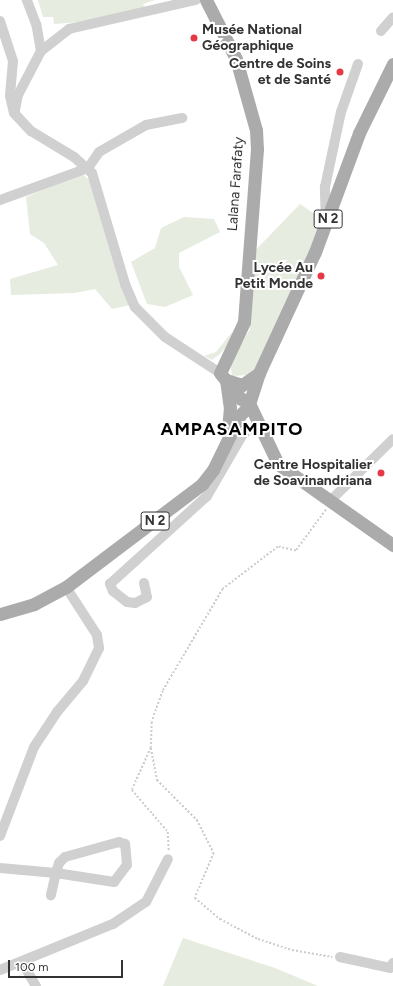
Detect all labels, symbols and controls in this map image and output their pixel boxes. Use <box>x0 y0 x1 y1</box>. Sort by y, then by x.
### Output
place label: Musée National Géographique <box>202 22 302 54</box>
marker: Musée National Géographique <box>189 33 199 43</box>
place label: Centre de Soins et de Santé <box>229 56 331 88</box>
marker: Centre de Soins et de Santé <box>334 66 346 78</box>
street label: Lalana Farafaty <box>224 136 248 232</box>
road number: N 2 <box>313 208 343 230</box>
place label: Lycée Au Petit Monde <box>235 260 313 292</box>
marker: Lycée Au Petit Monde <box>316 271 326 281</box>
district label: AMPASAMPITO <box>161 418 303 440</box>
place label: Centre Hospitalier de Soavinandriana <box>254 457 372 490</box>
marker: Centre Hospitalier de Soavinandriana <box>375 467 387 479</box>
road number: N 2 <box>140 510 170 532</box>
scale bar <box>10 952 125 978</box>
text: 100 m <box>15 960 49 974</box>

